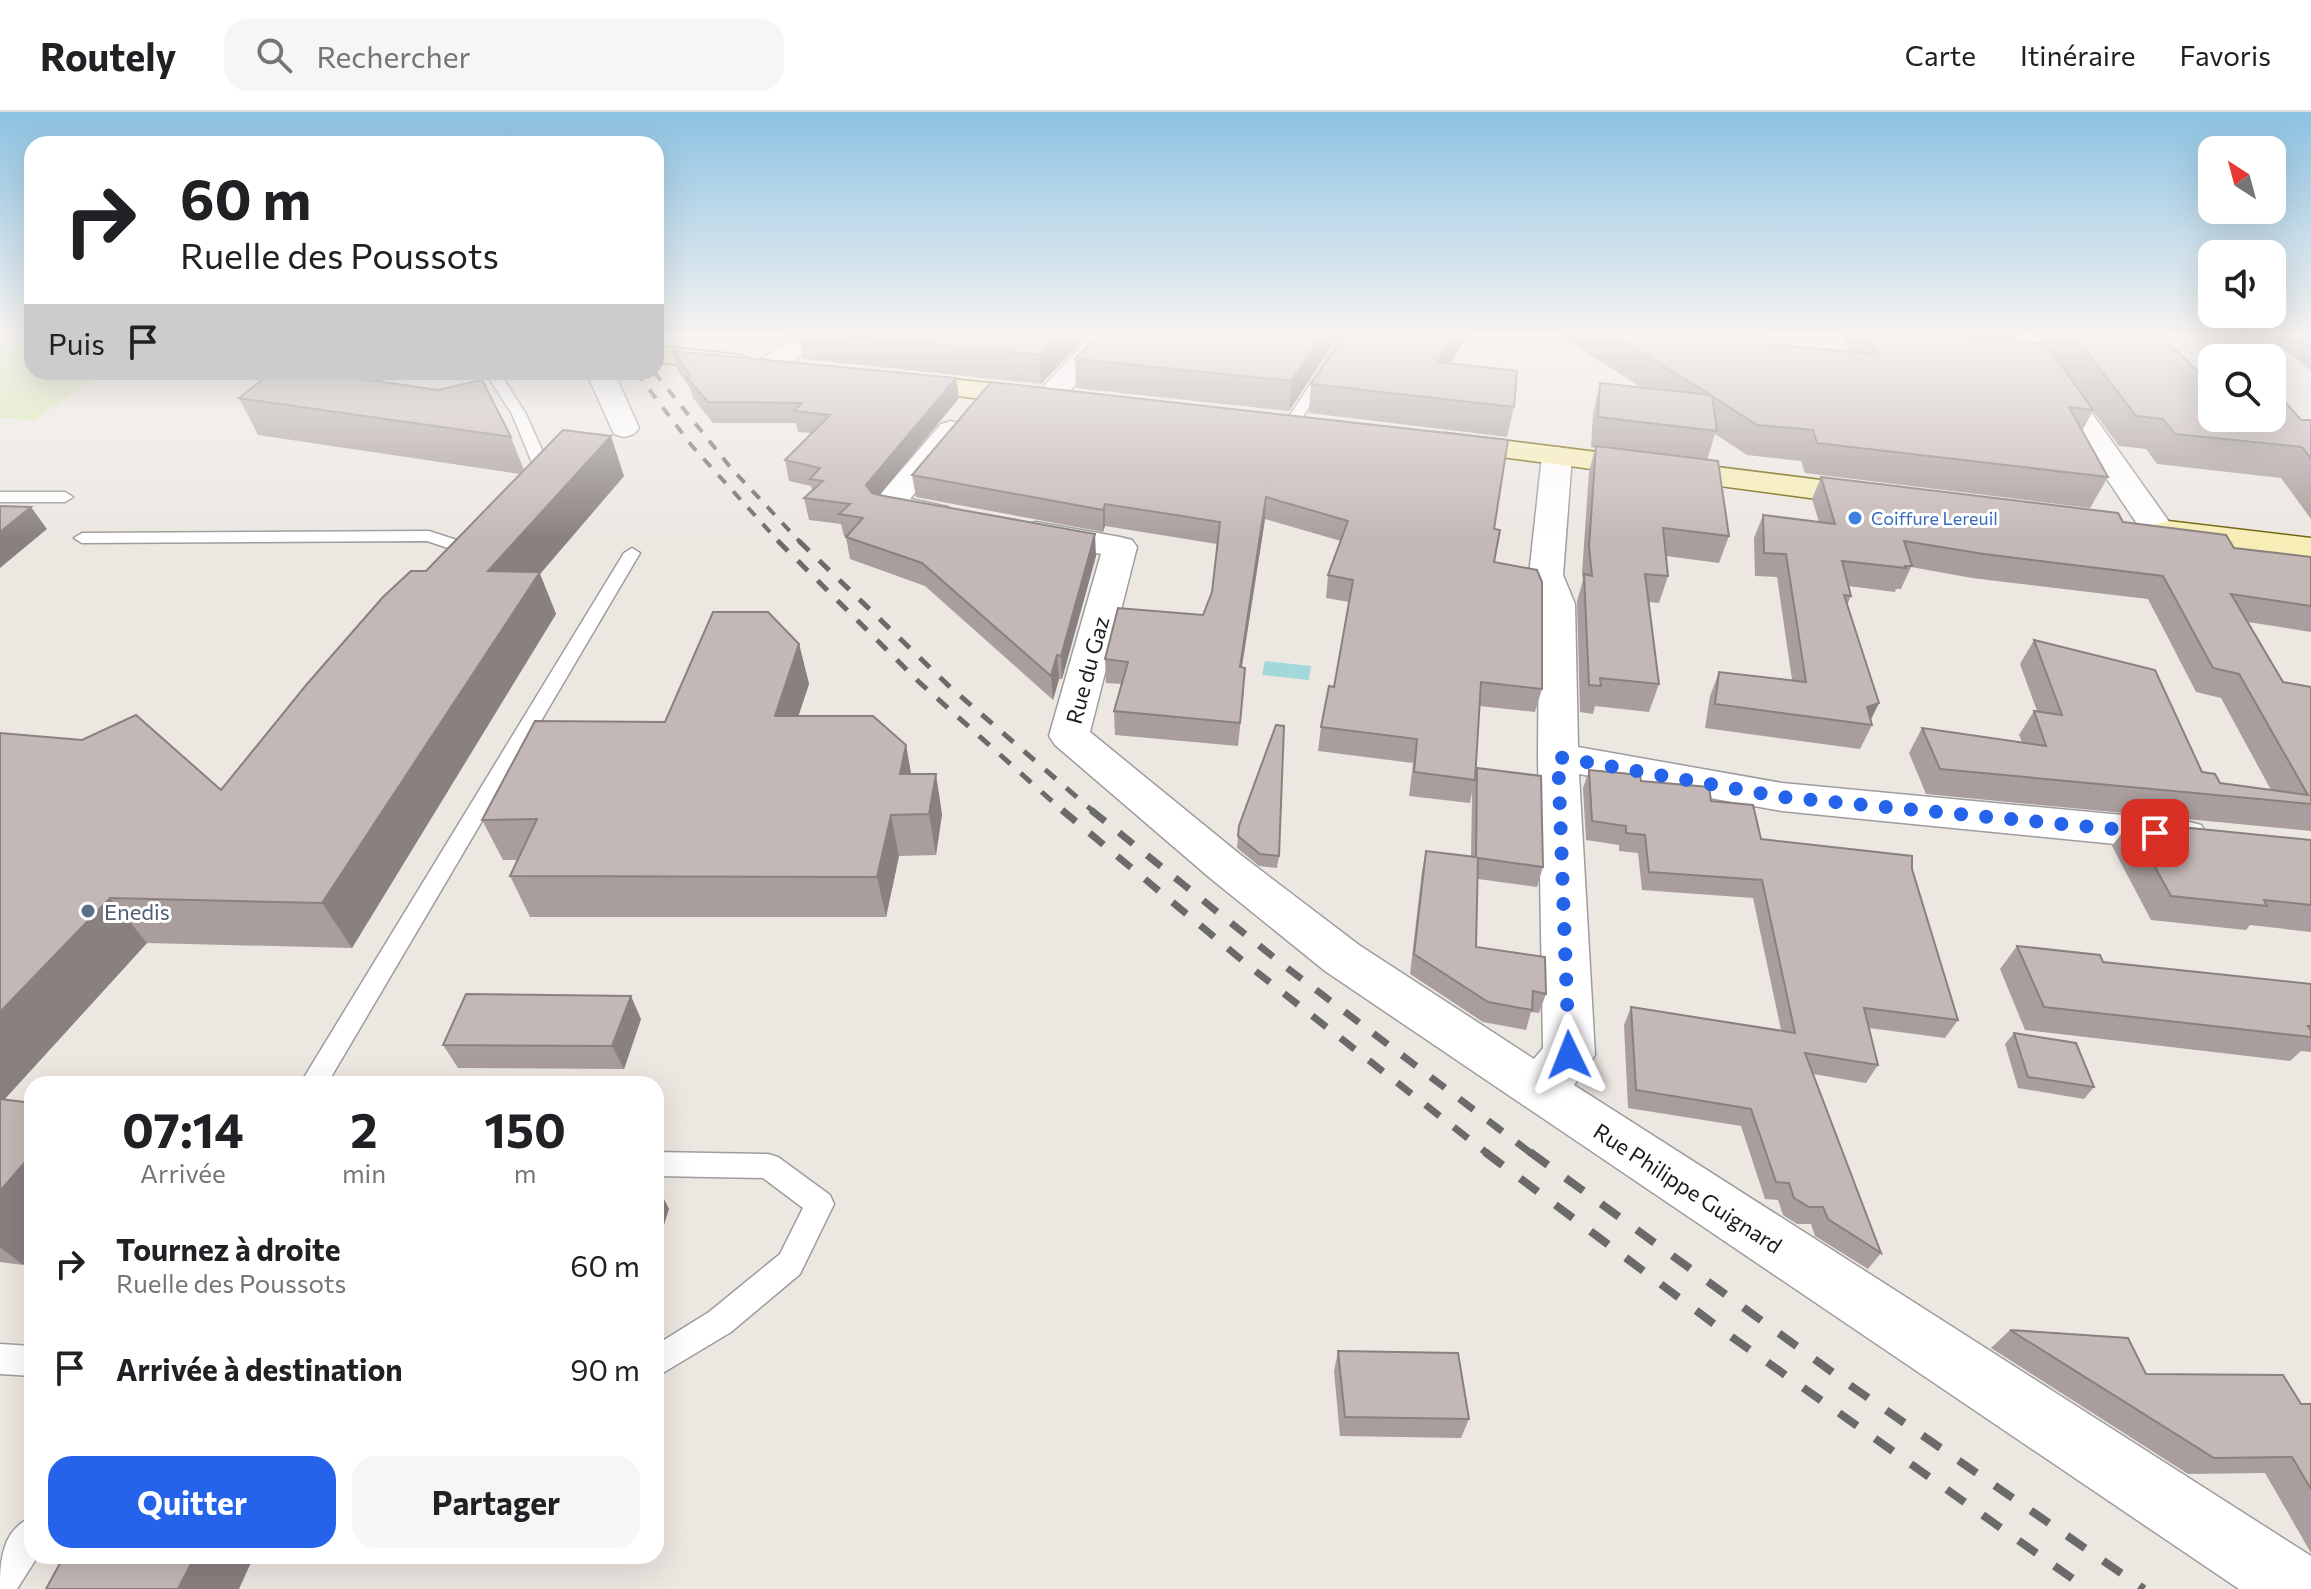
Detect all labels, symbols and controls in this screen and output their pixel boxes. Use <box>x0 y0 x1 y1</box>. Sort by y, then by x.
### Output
search box <box>224 19 784 91</box>
text: Routely <box>40 32 176 79</box>
icon: search <box>252 33 296 77</box>
text: Rechercher <box>316 37 471 74</box>
text: Carte <box>1905 38 1976 72</box>
text: Itinéraire <box>2020 38 2135 72</box>
text: Favoris <box>2179 38 2271 72</box>
north arrow <box>2198 136 2286 224</box>
map controls <box>2198 136 2286 432</box>
text: 60 m <box>180 163 311 232</box>
icon: right <box>48 168 152 272</box>
text: Ruelle des Poussots <box>180 232 499 276</box>
button: sound <box>2198 240 2286 328</box>
icon: arrive <box>121 320 165 364</box>
text: Puis <box>48 324 105 361</box>
button: search <box>2198 344 2286 432</box>
place label: Coiffure Lereuil <box>1871 507 1998 529</box>
marker: Coiffure Lereuil <box>1846 509 1864 527</box>
street label: Rue du Gaz <box>1060 613 1114 727</box>
pin <box>2121 799 2189 867</box>
icon: arrive <box>2133 811 2177 855</box>
place label: Enedis <box>104 898 170 925</box>
marker: Enedis <box>79 902 97 920</box>
position arrow <box>1527 1013 1611 1097</box>
text: 07:14 <box>122 1099 244 1158</box>
text: 2 <box>350 1099 378 1158</box>
text: 150 <box>484 1099 566 1158</box>
street label: Rue Philippe Guignard <box>1589 1117 1787 1259</box>
text: Arrivée <box>140 1157 226 1188</box>
text: min <box>342 1157 386 1188</box>
text: m <box>514 1157 536 1188</box>
text: Tournez à droite <box>116 1230 340 1267</box>
icon: right <box>48 1242 92 1286</box>
text: 60 m <box>570 1246 640 1283</box>
text: Ruelle des Poussots <box>116 1267 346 1298</box>
icon: arrive <box>48 1346 92 1390</box>
text: Arrivée à destination <box>116 1350 403 1387</box>
text: 90 m <box>570 1350 640 1387</box>
button: Quitter <box>48 1456 336 1548</box>
button: Partager <box>352 1456 640 1548</box>

